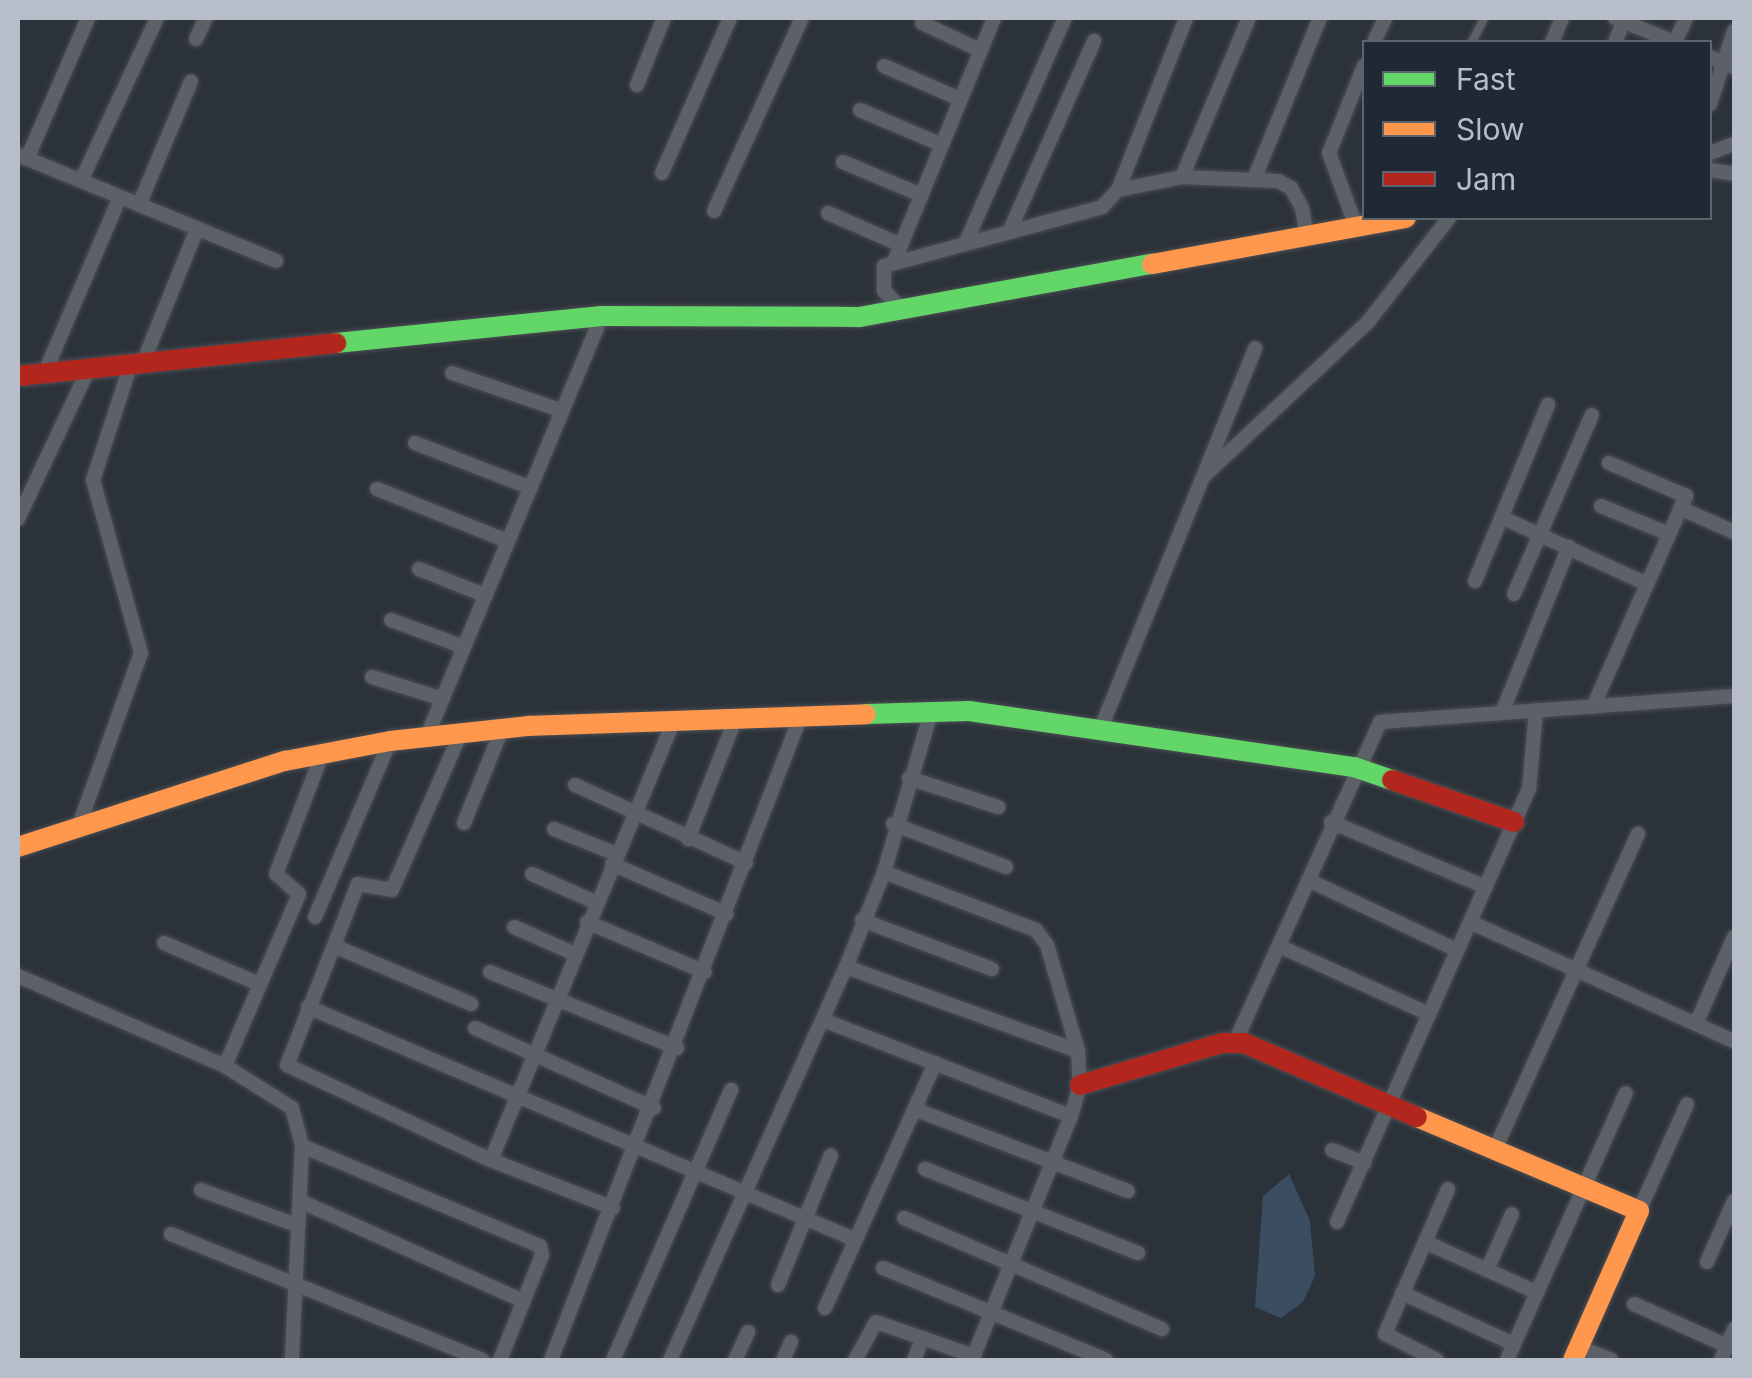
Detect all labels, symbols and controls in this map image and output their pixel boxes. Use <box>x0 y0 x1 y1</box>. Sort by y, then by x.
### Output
legend <box>1362 40 1712 220</box>
text: Fast <box>1456 61 1515 97</box>
text: Slow <box>1456 111 1525 147</box>
text: Jam <box>1456 161 1516 197</box>

